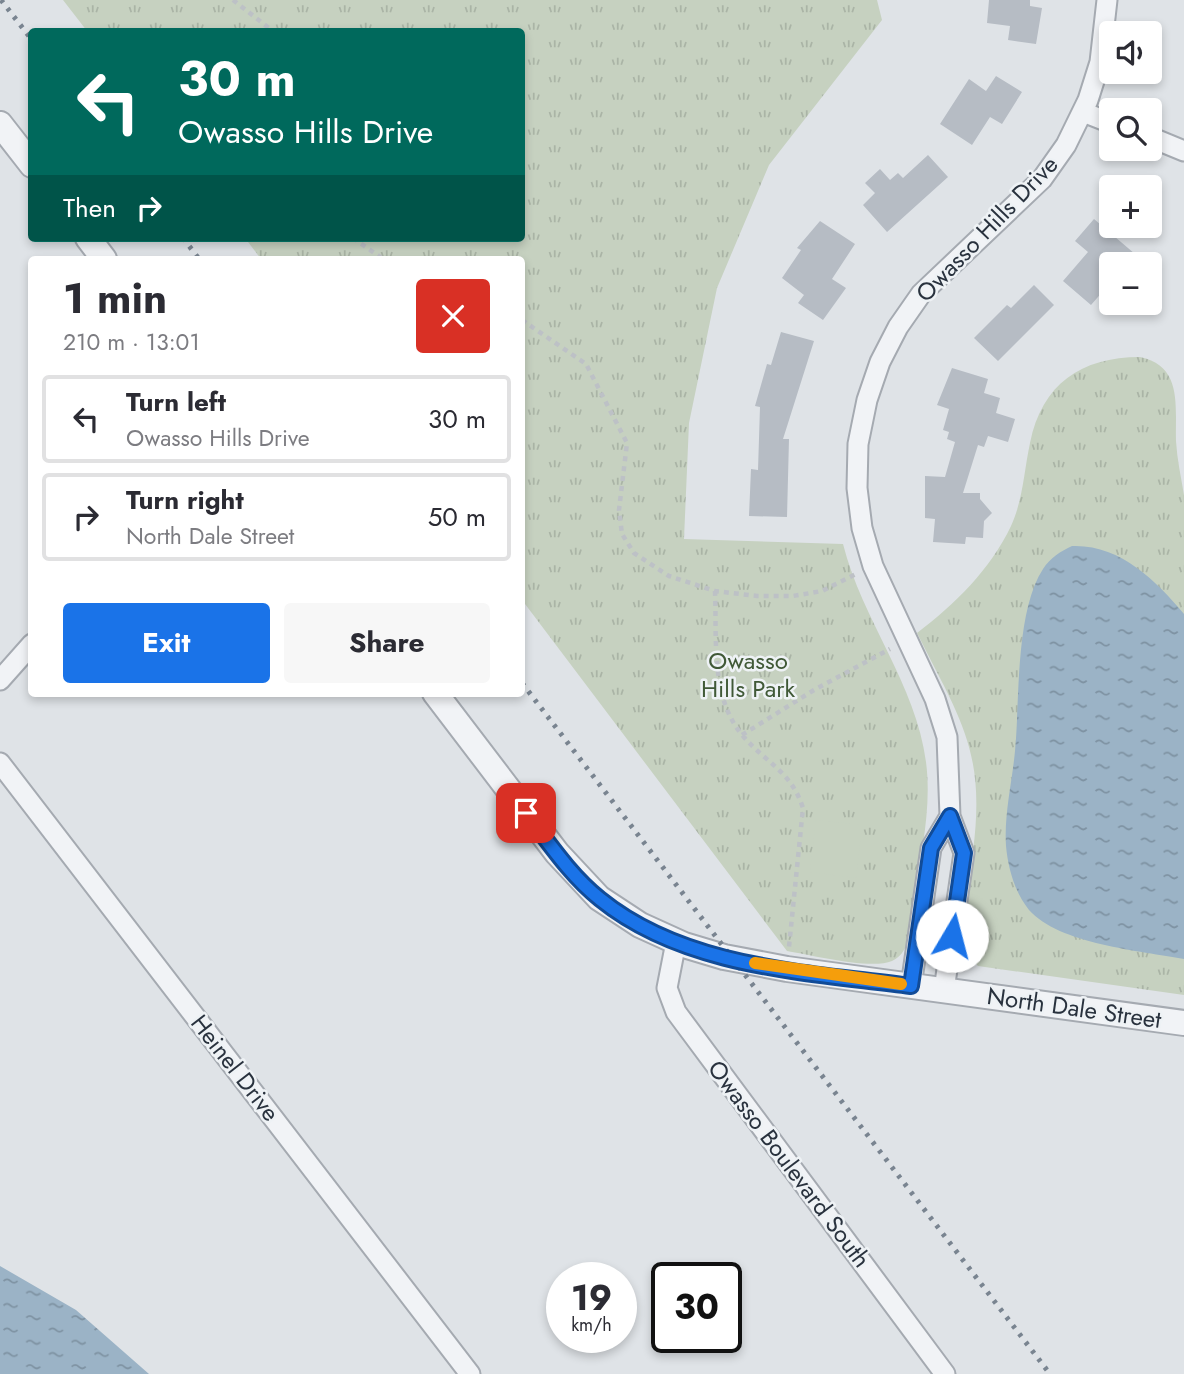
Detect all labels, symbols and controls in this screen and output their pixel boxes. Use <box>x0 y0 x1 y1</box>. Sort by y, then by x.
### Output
map controls <box>1099 21 1162 315</box>
button: sound <box>1099 21 1162 84</box>
text: 30 m <box>178 44 296 114</box>
icon: left <box>63 56 154 147</box>
button: search <box>1099 98 1162 161</box>
text: Owasso Hills Drive <box>178 109 433 155</box>
street label: Owasso Hills Drive <box>908 148 1066 310</box>
button: + <box>1099 175 1162 238</box>
text: Then <box>63 189 116 227</box>
icon: right <box>130 189 168 227</box>
button: − <box>1099 252 1162 315</box>
text: 1 min <box>63 268 167 329</box>
button: close <box>416 279 490 353</box>
text: 210 m · 13:01 <box>63 325 200 359</box>
text: Turn left <box>126 383 226 421</box>
icon: left <box>67 400 105 438</box>
text: 30 m <box>428 400 486 438</box>
text: Owasso Hills Drive <box>126 421 310 455</box>
text: Turn right <box>126 481 244 519</box>
icon: right <box>67 498 105 536</box>
text: 50 m <box>428 498 486 536</box>
text: North Dale Street <box>126 519 294 553</box>
button: Exit <box>63 603 270 683</box>
button: Share <box>284 603 490 683</box>
park label: Owasso Hills Park <box>701 643 795 706</box>
pin <box>496 783 556 843</box>
icon: arrive <box>507 794 545 832</box>
position arrow <box>915 899 989 973</box>
street label: North Dale Street <box>985 978 1164 1037</box>
street label: Heinel Drive <box>183 1007 288 1128</box>
street label: Owasso Boulevard South <box>700 1053 879 1275</box>
speed limit sign: 30 <box>651 1262 742 1353</box>
text: 19 <box>571 1273 612 1323</box>
text: km/h <box>571 1312 612 1338</box>

